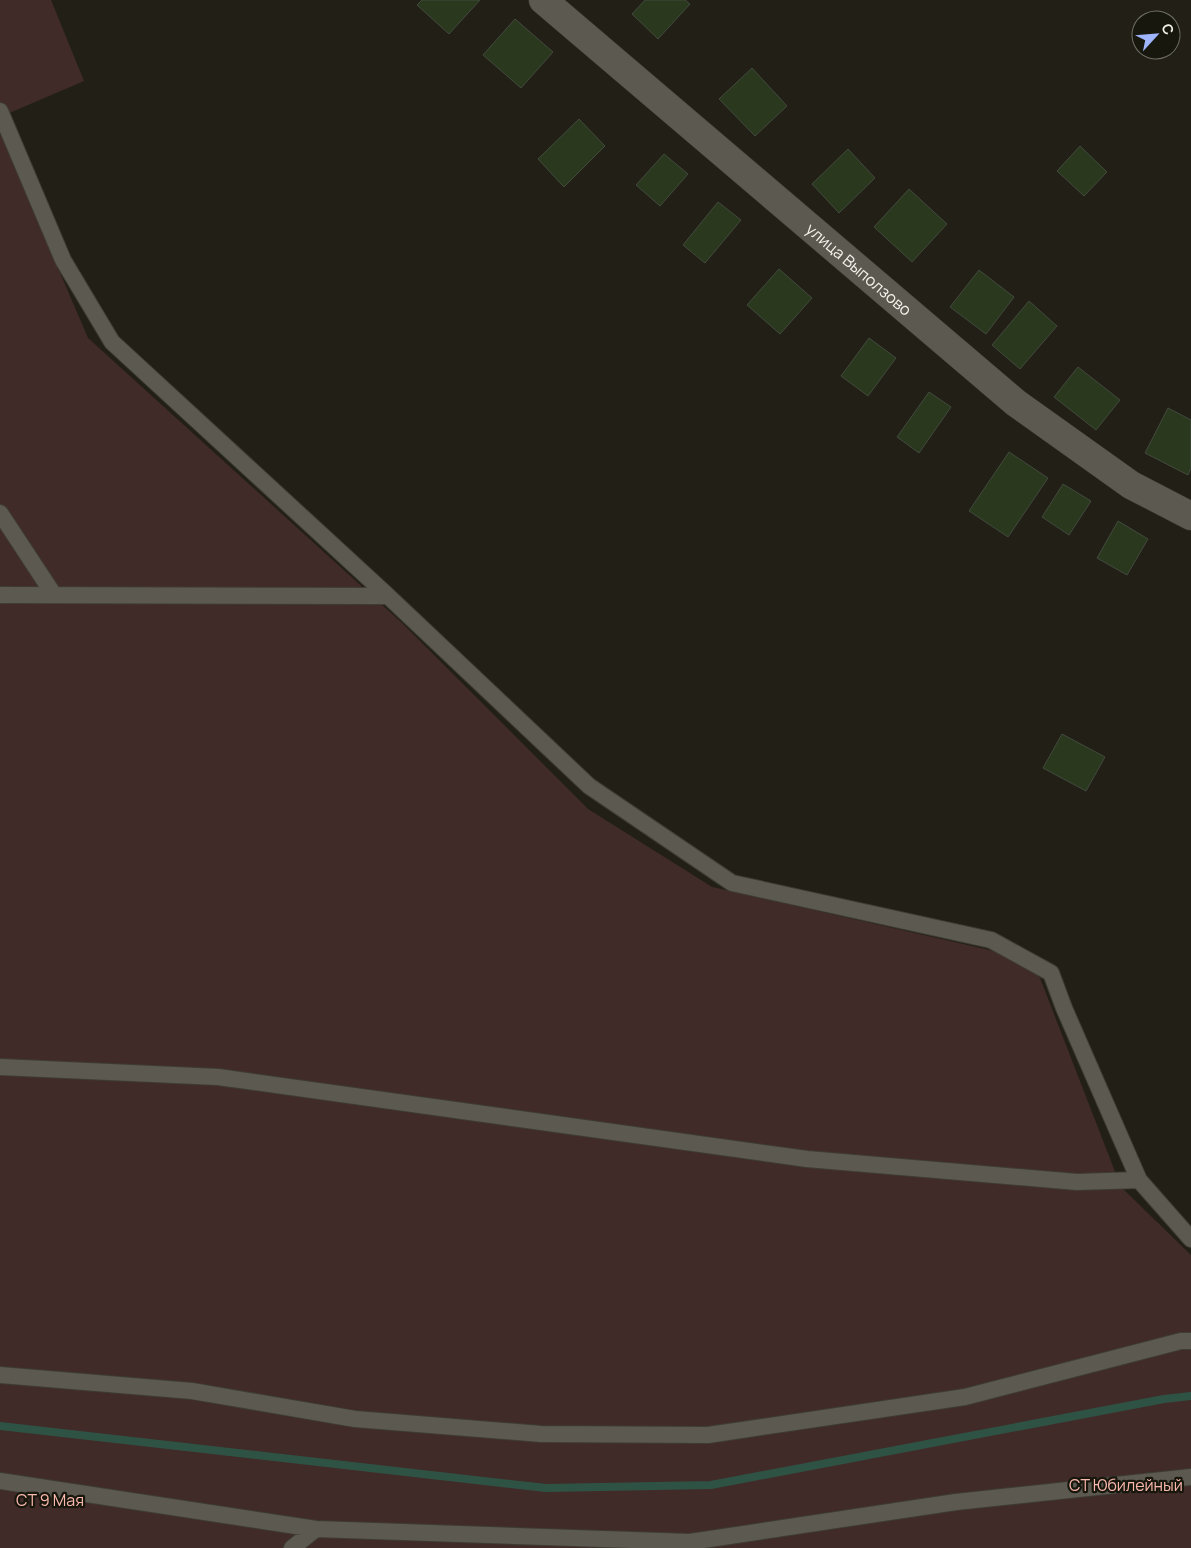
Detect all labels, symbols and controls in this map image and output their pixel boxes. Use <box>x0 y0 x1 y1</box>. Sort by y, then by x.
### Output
north arrow <box>1131 10 1181 60</box>
text: С <box>1157 20 1179 38</box>
street label: улица Выползово <box>801 218 916 320</box>
park label: СТ Юбилейный <box>1069 1474 1183 1496</box>
park label: СТ 9 Мая <box>16 1489 84 1511</box>

